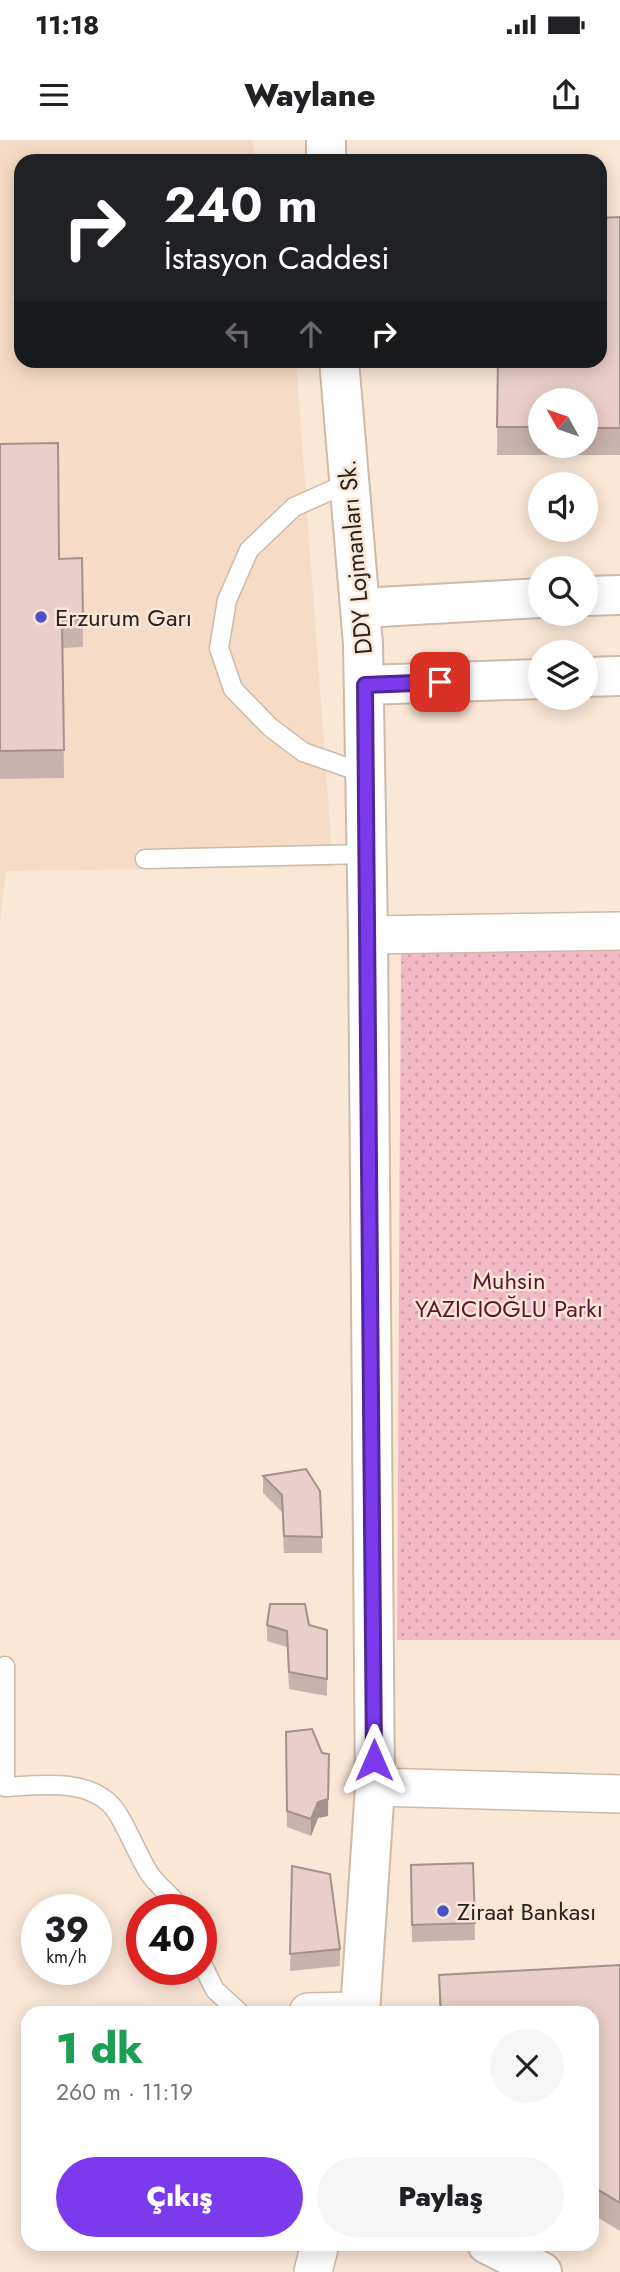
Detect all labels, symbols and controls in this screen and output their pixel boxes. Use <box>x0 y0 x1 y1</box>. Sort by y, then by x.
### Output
text: 11:18 <box>35 6 99 44</box>
text: Waylane <box>244 72 376 118</box>
icon: menu <box>35 76 73 114</box>
icon: share <box>547 76 585 114</box>
text: 240 m <box>164 170 318 240</box>
icon: right <box>49 182 140 273</box>
text: İstasyon Caddesi <box>164 235 390 281</box>
icon: left <box>219 315 257 353</box>
icon: ahead <box>292 315 330 353</box>
icon: right <box>365 315 403 353</box>
north arrow <box>528 388 598 458</box>
map controls <box>528 388 598 710</box>
street label: DDY Lojmanları Sk. <box>329 458 381 656</box>
button: sound <box>528 472 598 542</box>
button: search <box>528 556 598 626</box>
place label: Erzurum Garı <box>55 600 192 635</box>
marker: Erzurum Garı <box>33 609 49 625</box>
button: layers <box>528 640 598 710</box>
pin <box>410 652 470 712</box>
icon: arrive <box>421 663 459 701</box>
park label: Muhsin YAZICIOĞLU Parkı <box>415 1263 603 1326</box>
position arrow <box>337 1723 411 1797</box>
speed limit sign: 40 <box>126 1894 217 1985</box>
place label: Ziraat Bankası <box>457 1894 596 1929</box>
marker: Ziraat Bankası <box>435 1903 451 1919</box>
text: 39 <box>44 1905 89 1955</box>
text: km/h <box>46 1944 87 1970</box>
text: 1 dk <box>56 2018 143 2079</box>
button: close <box>490 2029 564 2103</box>
text: 260 m · 11:19 <box>56 2075 193 2109</box>
button: Çıkış <box>56 2157 303 2237</box>
button: Paylaş <box>317 2157 564 2237</box>

